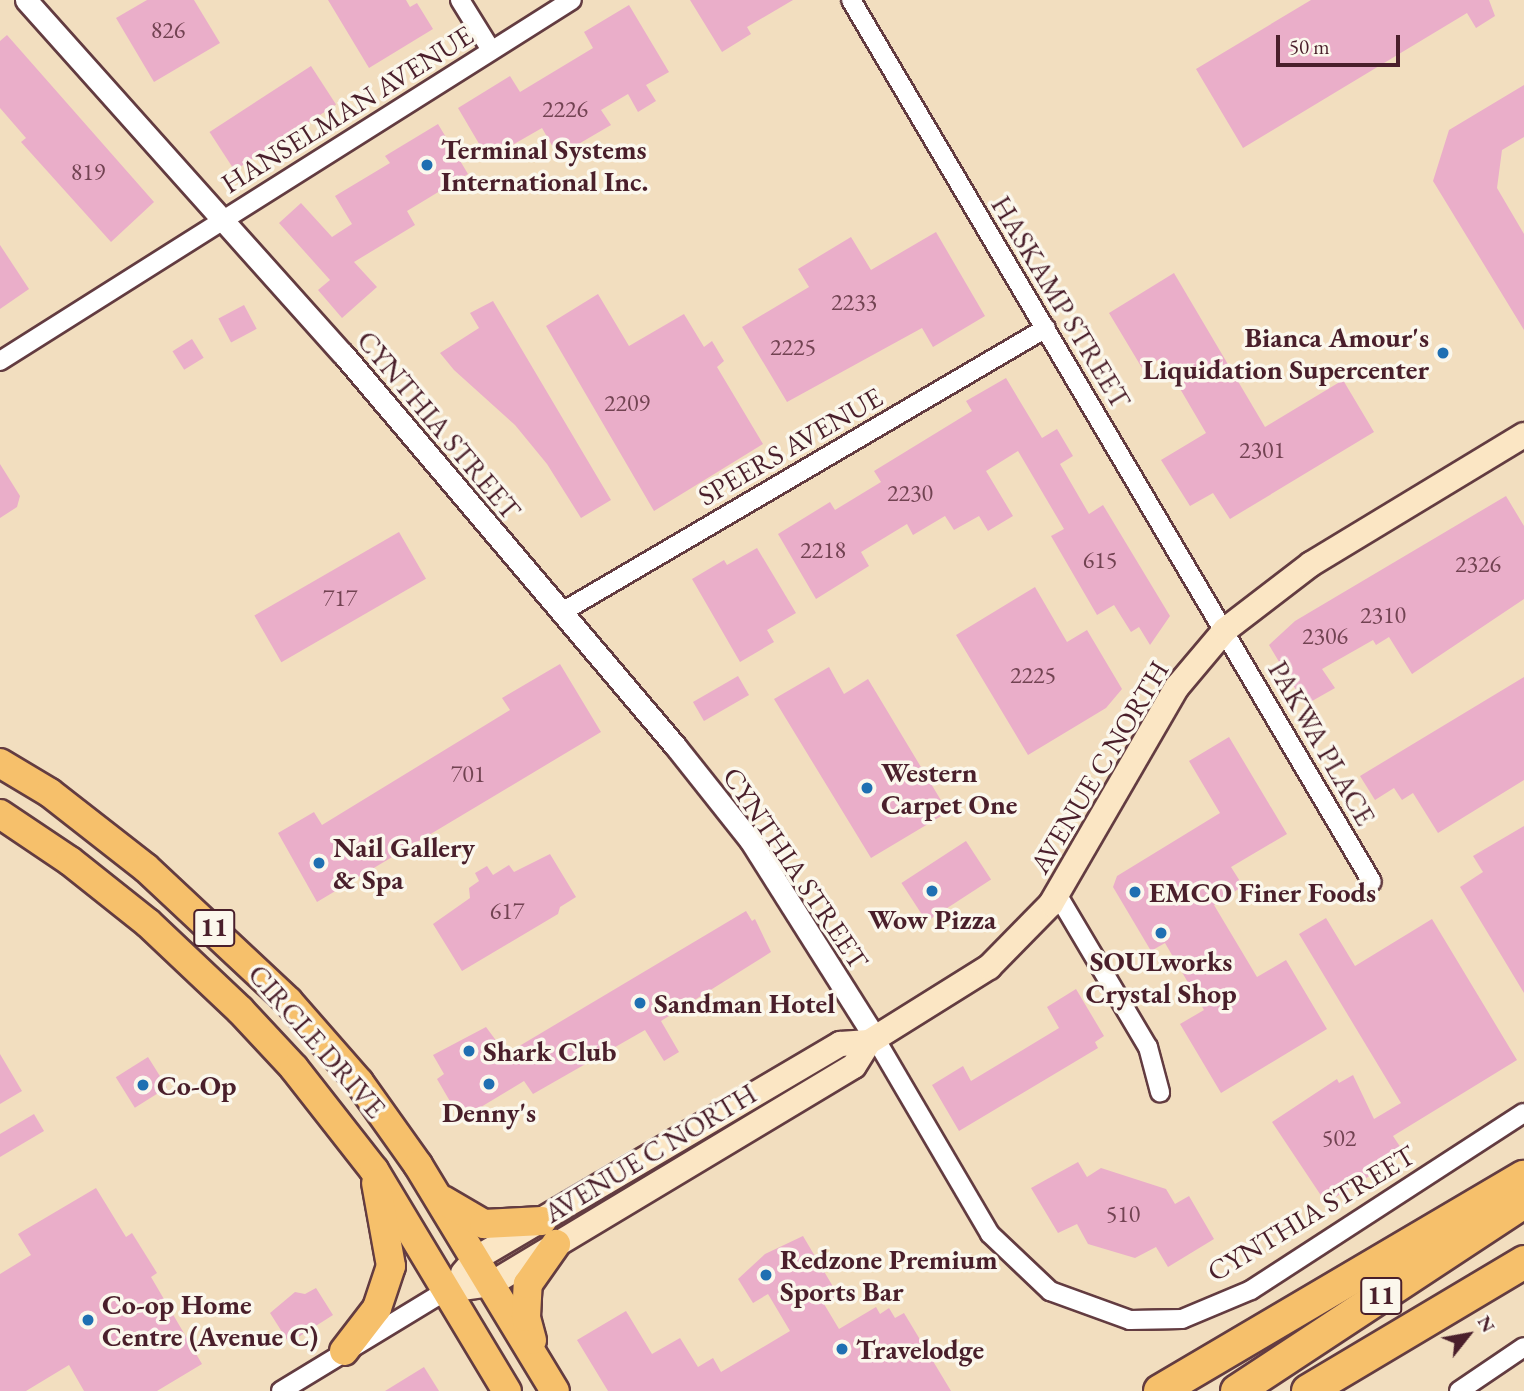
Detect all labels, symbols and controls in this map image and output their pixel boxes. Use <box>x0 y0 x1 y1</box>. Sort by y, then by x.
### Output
house number: 826 <box>151 16 185 44</box>
street label: HANSELMAN AVENUE <box>215 18 479 200</box>
scale bar <box>1279 21 1403 65</box>
text: 50 m <box>1289 33 1330 60</box>
house number: 2226 <box>542 95 588 123</box>
place label: Terminal Systems International Inc. <box>441 132 648 198</box>
marker: Terminal Systems International Inc. <box>419 157 435 173</box>
house number: 819 <box>71 158 105 186</box>
street label: HASKAMP STREET <box>984 190 1138 414</box>
house number: 2233 <box>831 288 877 316</box>
place label: Bianca Amour's Liquidation Supercenter <box>1143 320 1429 386</box>
street label: CYNTHIA STREET <box>350 324 528 526</box>
house number: 2225 <box>770 333 816 361</box>
marker: Bianca Amour's Liquidation Supercenter <box>1435 345 1451 361</box>
street label: SPEERS AVENUE <box>692 380 888 512</box>
house number: 2209 <box>604 389 650 417</box>
house number: 2301 <box>1239 436 1285 464</box>
house number: 2230 <box>887 479 933 507</box>
house number: 2218 <box>800 536 846 564</box>
house number: 615 <box>1083 546 1117 574</box>
house number: 2326 <box>1455 550 1501 578</box>
house number: 717 <box>323 584 357 612</box>
house number: 2310 <box>1360 601 1406 629</box>
house number: 2306 <box>1302 622 1348 650</box>
street label: AVENUE C NORTH <box>1022 655 1176 879</box>
street label: PAKWA PLACE <box>1261 655 1383 831</box>
house number: 2225 <box>1010 661 1056 689</box>
place label: Western Carpet One <box>881 755 1017 821</box>
house number: 701 <box>451 760 485 788</box>
street label: CYNTHIA STREET <box>716 761 876 975</box>
marker: Western Carpet One <box>859 780 875 796</box>
place label: Nail Gallery & Spa <box>333 830 475 896</box>
marker: Nail Gallery & Spa <box>311 855 327 871</box>
place label: EMCO Finer Foods <box>1149 875 1376 909</box>
marker: Wow Pizza <box>924 883 940 899</box>
marker: EMCO Finer Foods <box>1127 884 1143 900</box>
house number: 617 <box>490 897 524 925</box>
place label: Wow Pizza <box>868 902 996 936</box>
road number: 11 <box>193 906 235 951</box>
marker: SOULworks Crystal Shop <box>1153 925 1169 941</box>
place label: SOULworks Crystal Shop <box>1085 944 1237 1010</box>
street label: CIRCLE DRIVE <box>241 957 393 1125</box>
place label: Sandman Hotel <box>654 986 835 1020</box>
marker: Sandman Hotel <box>632 995 648 1011</box>
place label: Shark Club <box>483 1034 616 1068</box>
marker: Shark Club <box>461 1043 477 1059</box>
place label: Co-Op <box>157 1068 236 1102</box>
marker: Denny's <box>481 1076 497 1092</box>
street label: AVENUE C NORTH <box>538 1076 762 1230</box>
marker: Co-Op <box>135 1077 151 1093</box>
place label: Denny's <box>442 1095 536 1129</box>
house number: 502 <box>1322 1124 1356 1152</box>
street label: CYNTHIA STREET <box>1201 1138 1421 1288</box>
house number: 510 <box>1106 1200 1140 1228</box>
place label: Redzone Premium Sports Bar <box>780 1242 998 1308</box>
marker: Redzone Premium Sports Bar <box>758 1267 774 1283</box>
road number: 11 <box>1360 1274 1402 1318</box>
place label: Co-op Home Centre (Avenue C) <box>102 1287 318 1353</box>
north arrow <box>1433 1300 1503 1370</box>
text: N <box>1472 1311 1501 1337</box>
marker: Co-op Home Centre (Avenue C) <box>80 1312 96 1328</box>
place label: Travelodge <box>856 1332 984 1366</box>
marker: Travelodge <box>834 1341 850 1357</box>

